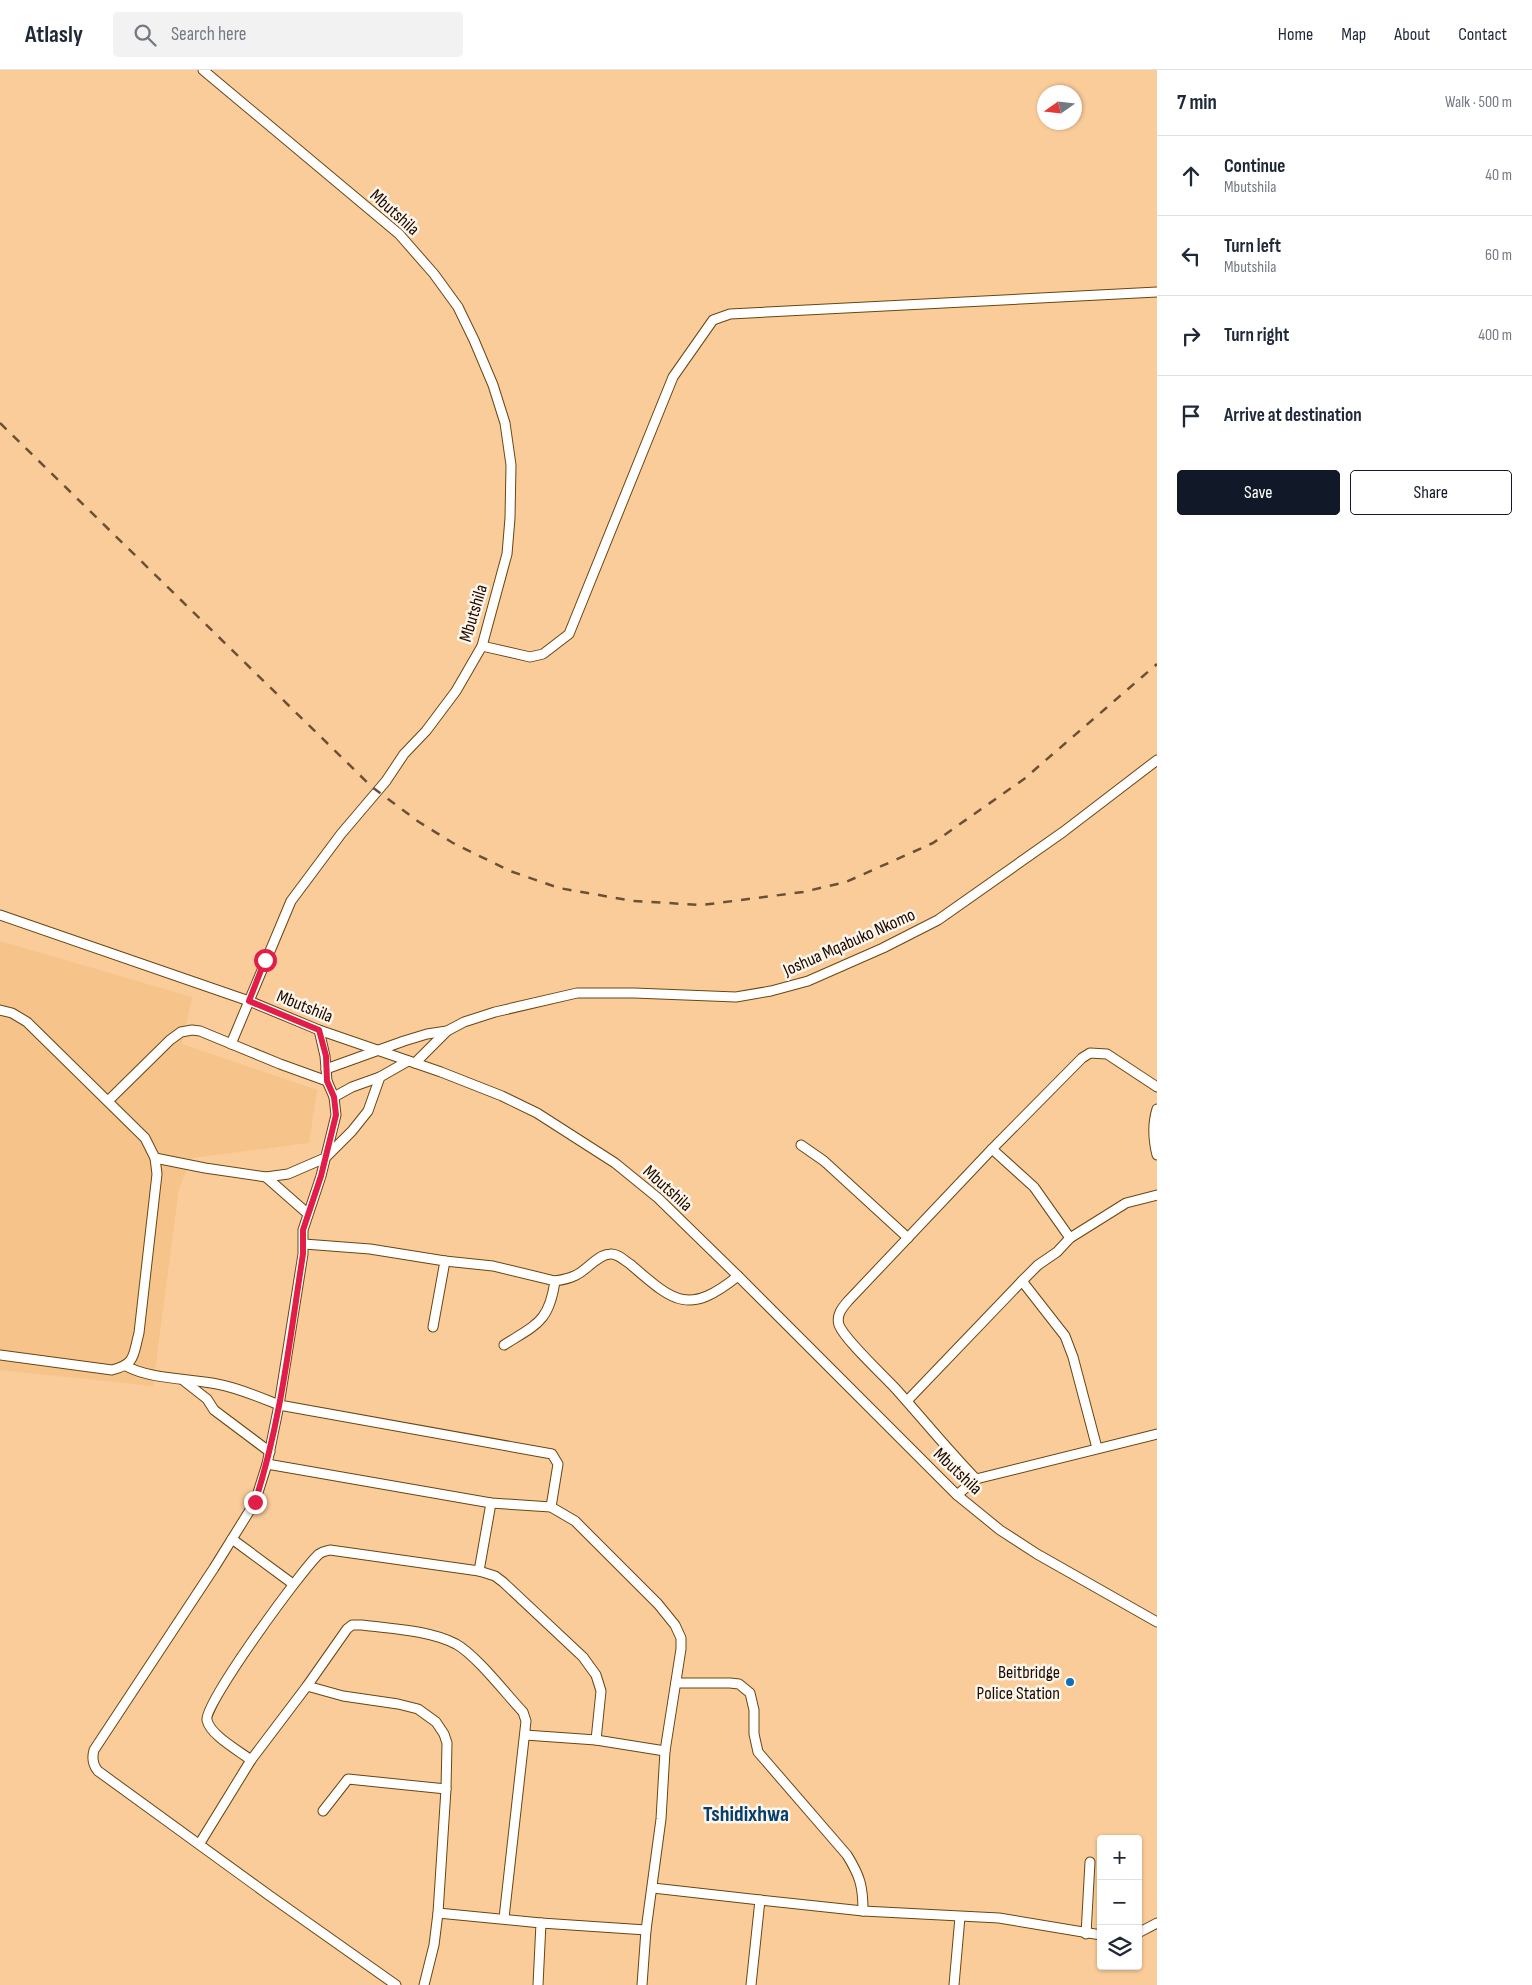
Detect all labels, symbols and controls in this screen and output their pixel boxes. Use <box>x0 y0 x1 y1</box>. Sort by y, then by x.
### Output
search box <box>113 12 463 57</box>
text: Atlasly <box>25 20 83 49</box>
icon: search <box>131 21 159 49</box>
text: Search here <box>171 23 246 46</box>
text: Home <box>1278 24 1313 45</box>
text: Map <box>1341 24 1366 45</box>
text: About <box>1394 24 1430 45</box>
text: Contact <box>1458 24 1507 45</box>
north arrow <box>1037 85 1082 130</box>
text: 7 min <box>1177 90 1217 115</box>
text: Walk · 500 m <box>1445 93 1512 112</box>
text: Continue <box>1224 155 1285 178</box>
icon: ahead <box>1177 162 1205 190</box>
text: 40 m <box>1485 166 1512 185</box>
text: Mbutshila <box>1224 178 1276 197</box>
street label: Mbutshila <box>366 185 424 240</box>
text: Turn left <box>1224 235 1281 258</box>
icon: left <box>1177 242 1205 270</box>
text: 60 m <box>1485 246 1512 265</box>
text: Mbutshila <box>1224 258 1276 277</box>
icon: right <box>1177 322 1205 350</box>
text: Turn right <box>1224 324 1289 347</box>
text: 400 m <box>1478 326 1512 345</box>
icon: arrive <box>1177 402 1205 430</box>
text: Arrive at destination <box>1224 404 1362 427</box>
button: Save <box>1177 470 1340 515</box>
button: Share <box>1350 470 1512 515</box>
street label: Mbutshila <box>455 582 492 644</box>
street label: Joshua Mqabuko Nkomo <box>779 904 918 981</box>
route start <box>254 949 277 972</box>
street label: Mbutshila <box>274 986 336 1027</box>
street label: Mbutshila <box>639 1161 697 1216</box>
street label: Mbutshila <box>929 1444 986 1499</box>
route end <box>244 1491 267 1514</box>
place label: Beitbridge Police Station <box>977 1662 1060 1704</box>
marker: Beitbridge Police Station <box>1064 1676 1076 1688</box>
district label: Tshidixhwa <box>703 1801 789 1828</box>
map controls <box>1097 1835 1142 1970</box>
button: + <box>1097 1835 1142 1880</box>
button: − <box>1097 1880 1142 1925</box>
button: layers <box>1097 1925 1142 1970</box>

